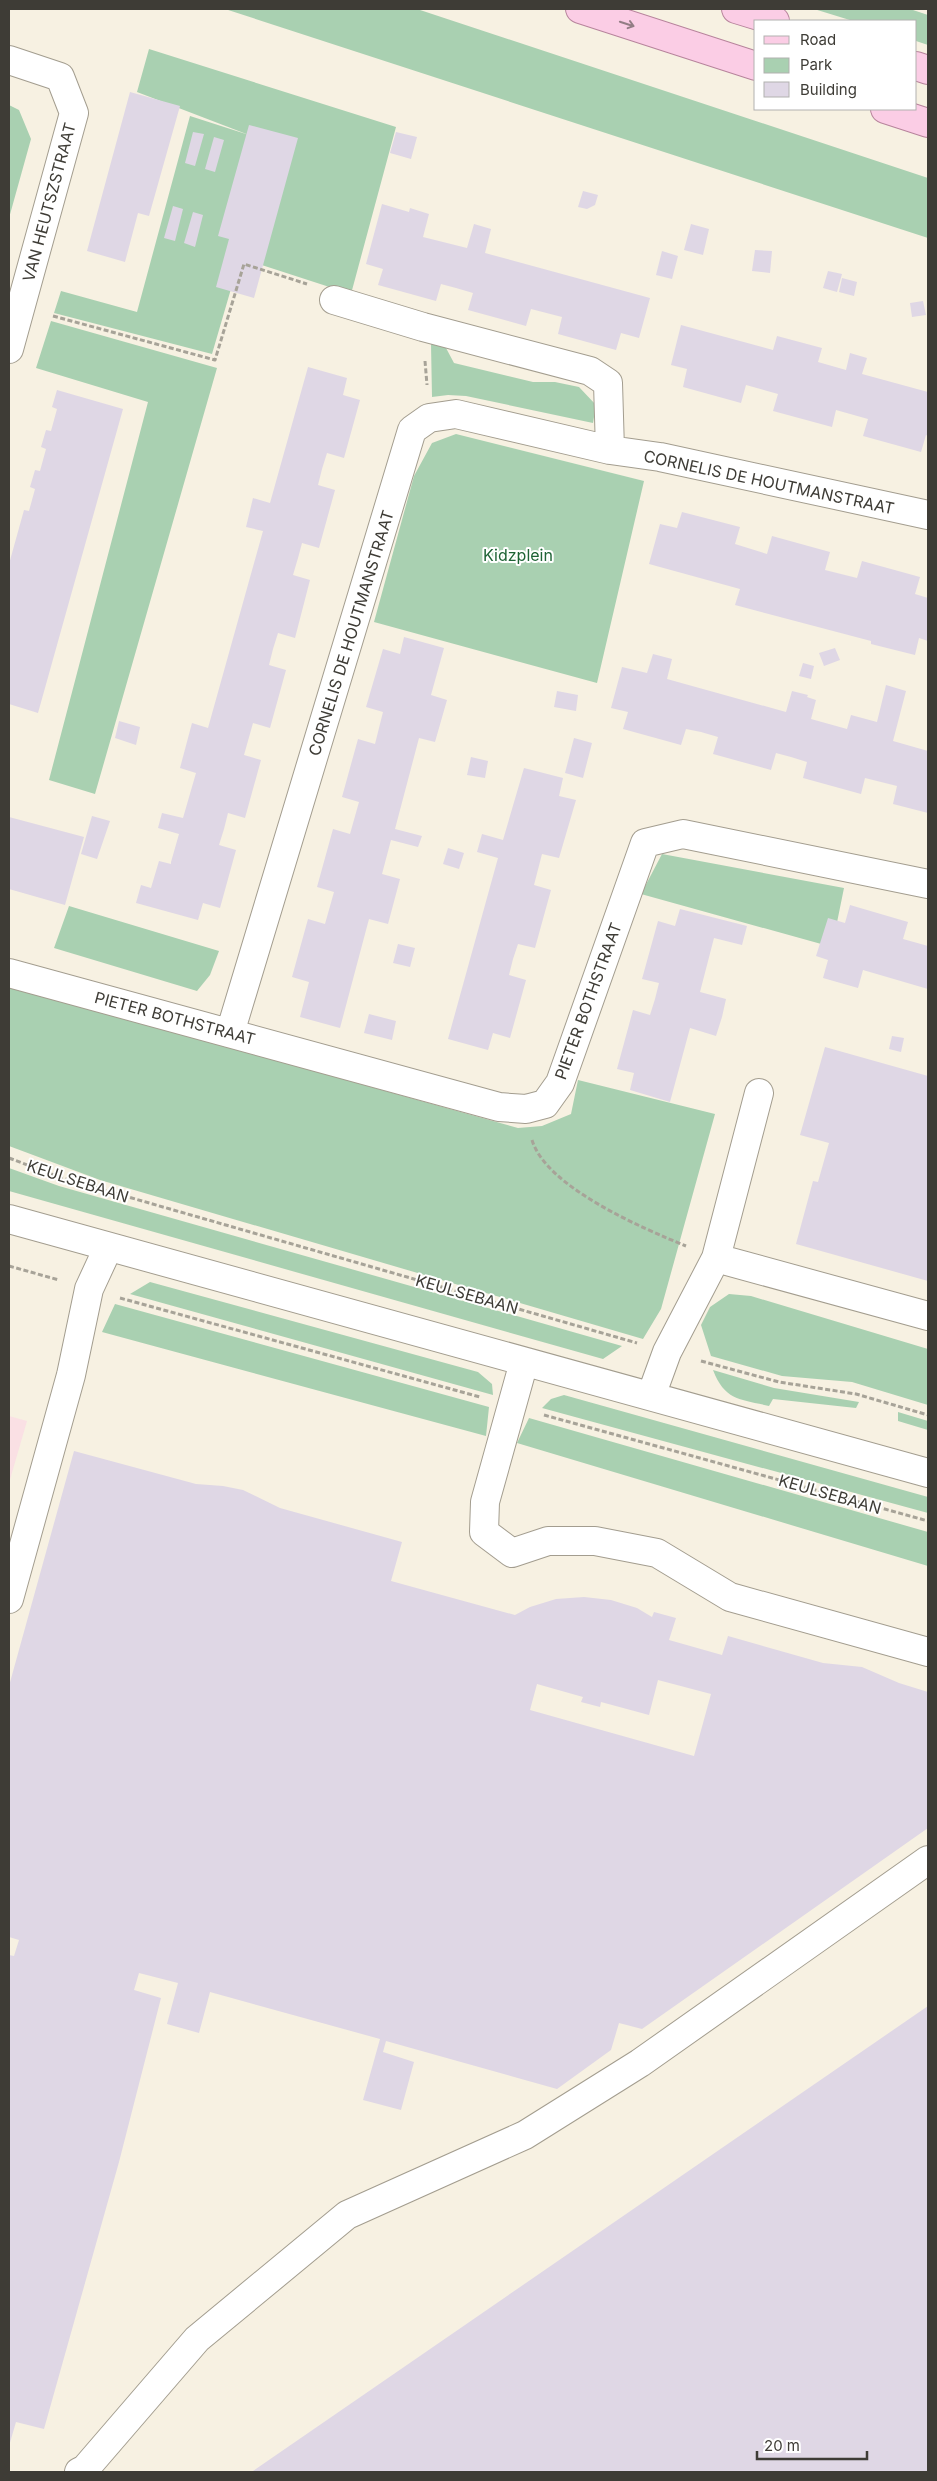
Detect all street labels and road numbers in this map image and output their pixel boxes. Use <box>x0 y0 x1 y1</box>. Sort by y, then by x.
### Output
street label: VAN HEUTSZSTRAAT <box>18 120 80 284</box>
street label: CORNELIS DE HOUTMANSTRAAT <box>642 446 896 518</box>
street label: CORNELIS DE HOUTMANSTRAAT <box>304 508 398 758</box>
street label: PIETER BOTHSTRAAT <box>550 920 626 1082</box>
street label: PIETER BOTHSTRAAT <box>92 987 258 1049</box>
street label: KEULSEBAAN <box>24 1155 132 1207</box>
street label: KEULSEBAAN <box>413 1270 521 1318</box>
street label: KEULSEBAAN <box>776 1470 884 1518</box>

